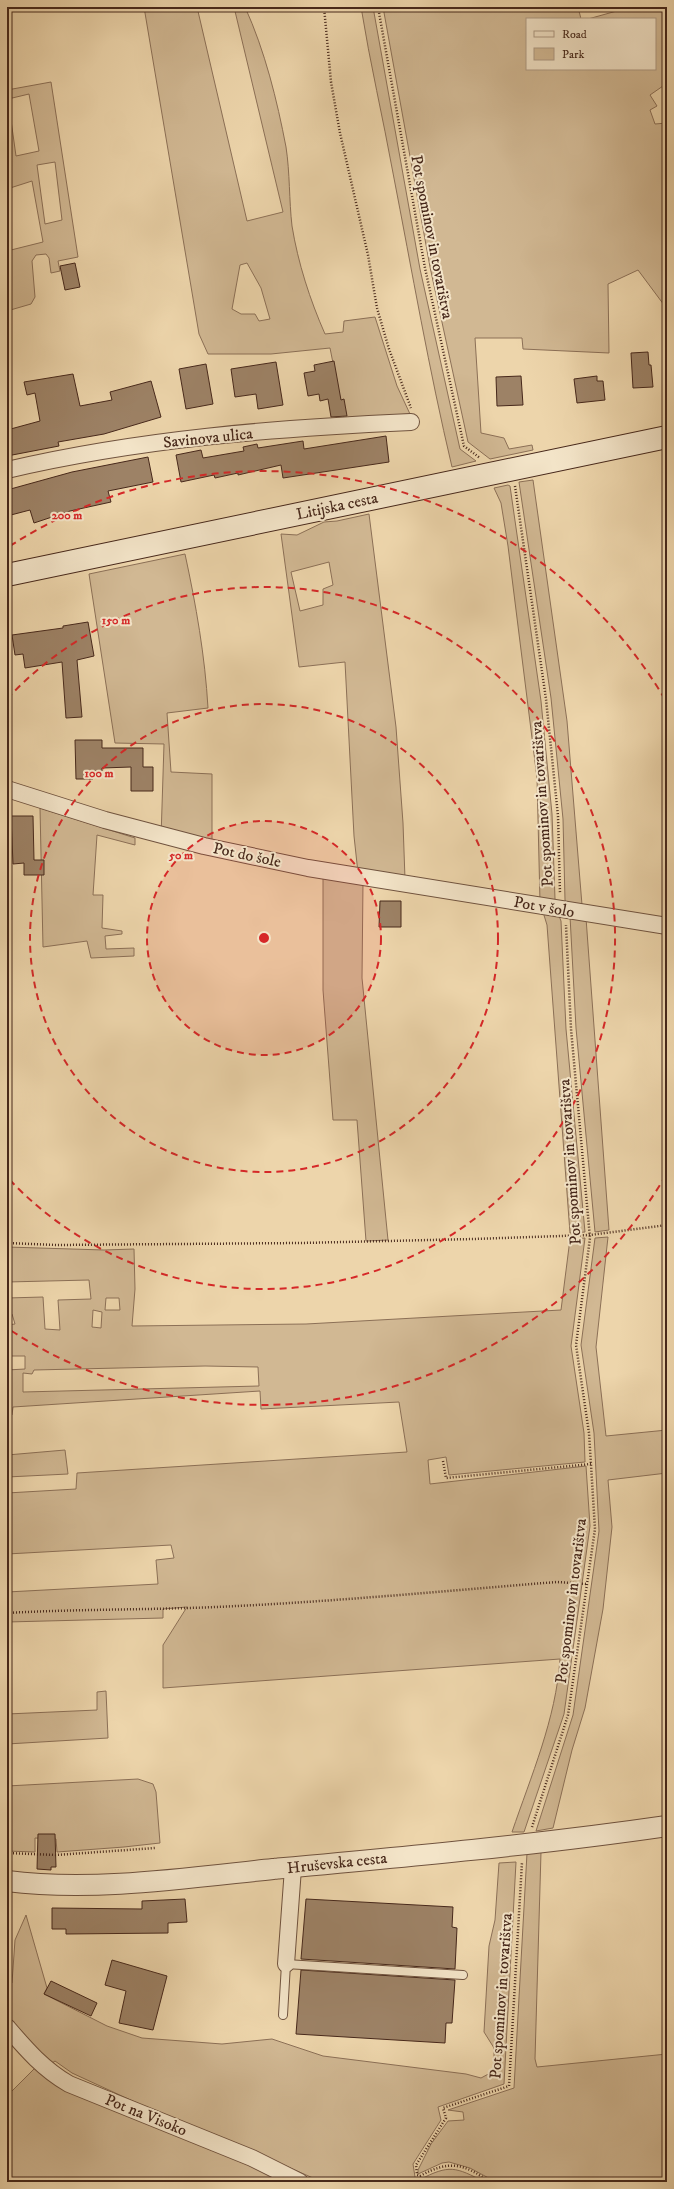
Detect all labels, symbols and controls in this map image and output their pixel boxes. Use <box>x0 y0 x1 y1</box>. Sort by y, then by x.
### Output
legend <box>526 18 656 70</box>
text: Road <box>562 27 587 42</box>
text: Park <box>562 47 584 62</box>
street label: Pot spominov in tovarištva <box>406 153 458 321</box>
street label: Savinova ulica <box>162 423 254 453</box>
street label: Litijska cesta <box>294 488 380 524</box>
text: 200 m <box>52 508 82 523</box>
text: 150 m <box>102 613 130 628</box>
street label: Pot spominov in tovarištva <box>526 720 558 888</box>
text: 100 m <box>85 766 113 781</box>
street label: Pot do šole <box>211 838 283 872</box>
text: 50 m <box>168 848 193 863</box>
street label: Pot v šolo <box>512 892 576 922</box>
centre of rings <box>257 931 271 945</box>
street label: Pot spominov in tovarištva <box>554 1078 586 1246</box>
street label: Pot spominov in tovarištva <box>551 1517 591 1685</box>
street label: Hruševska cesta <box>286 1848 388 1878</box>
street label: Pot spominov in tovarištva <box>485 1912 517 2080</box>
street label: Pot na Visoko <box>102 2089 190 2141</box>

